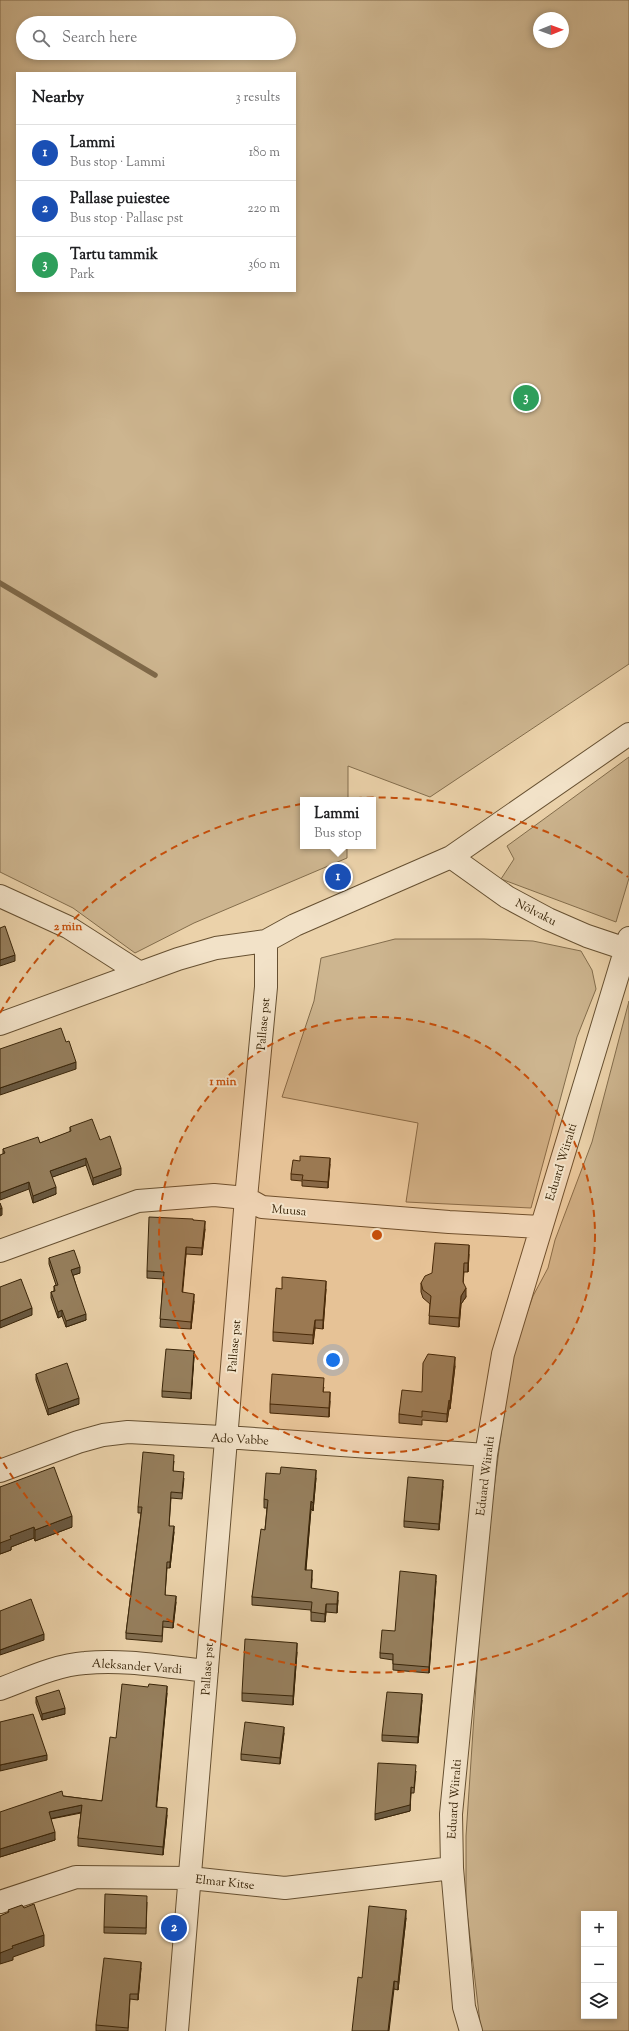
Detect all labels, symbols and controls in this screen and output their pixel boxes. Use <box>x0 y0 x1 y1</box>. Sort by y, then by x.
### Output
north arrow <box>533 12 569 48</box>
search box <box>16 16 296 60</box>
icon: search <box>30 27 52 49</box>
text: Search here <box>62 28 137 49</box>
text: Nearby <box>32 86 84 110</box>
text: 3 results <box>235 89 280 107</box>
text: Lammi <box>70 133 115 154</box>
text: 1 <box>43 144 47 162</box>
text: 180 m <box>249 144 280 162</box>
text: Bus stop · Lammi <box>70 154 165 172</box>
text: Pallase puiestee <box>70 189 170 210</box>
text: 2 <box>42 200 48 218</box>
text: 220 m <box>247 200 280 218</box>
text: Bus stop · Pallase pst <box>70 210 183 228</box>
text: Tartu tammik <box>70 245 158 266</box>
text: 3 <box>42 256 48 274</box>
text: 360 m <box>248 256 280 274</box>
text: Park <box>70 266 95 284</box>
pin: 3 <box>513 383 539 413</box>
popup <box>300 797 376 849</box>
text: Lammi <box>314 804 359 825</box>
text: Bus stop <box>314 825 362 843</box>
pin: 1 <box>325 862 351 892</box>
street label: Nõlvaku <box>512 895 559 931</box>
text: 2 min <box>54 918 83 936</box>
street label: Pallase pst <box>253 997 275 1051</box>
text: 1 min <box>208 1073 237 1091</box>
street label: Eduard Wiiralti <box>542 1121 582 1203</box>
street label: Muusa <box>271 1201 308 1222</box>
centre of rings <box>370 1228 384 1242</box>
street label: Pallase pst <box>224 1319 246 1373</box>
your location <box>323 1350 343 1370</box>
street label: Ado Vabbe <box>211 1429 270 1451</box>
street label: Eduard Wiiralti <box>472 1435 500 1517</box>
street label: Pallase pst <box>197 1642 219 1696</box>
street label: Aleksander Vardi <box>91 1655 183 1679</box>
street label: Eduard Wiiralti <box>443 1758 467 1840</box>
street label: Elmar Kitse <box>194 1871 256 1895</box>
map controls <box>581 1911 617 2019</box>
button: + <box>581 1911 617 1947</box>
pin: 2 <box>161 1913 187 1943</box>
button: − <box>581 1947 617 1983</box>
button: layers <box>581 1983 617 2019</box>

